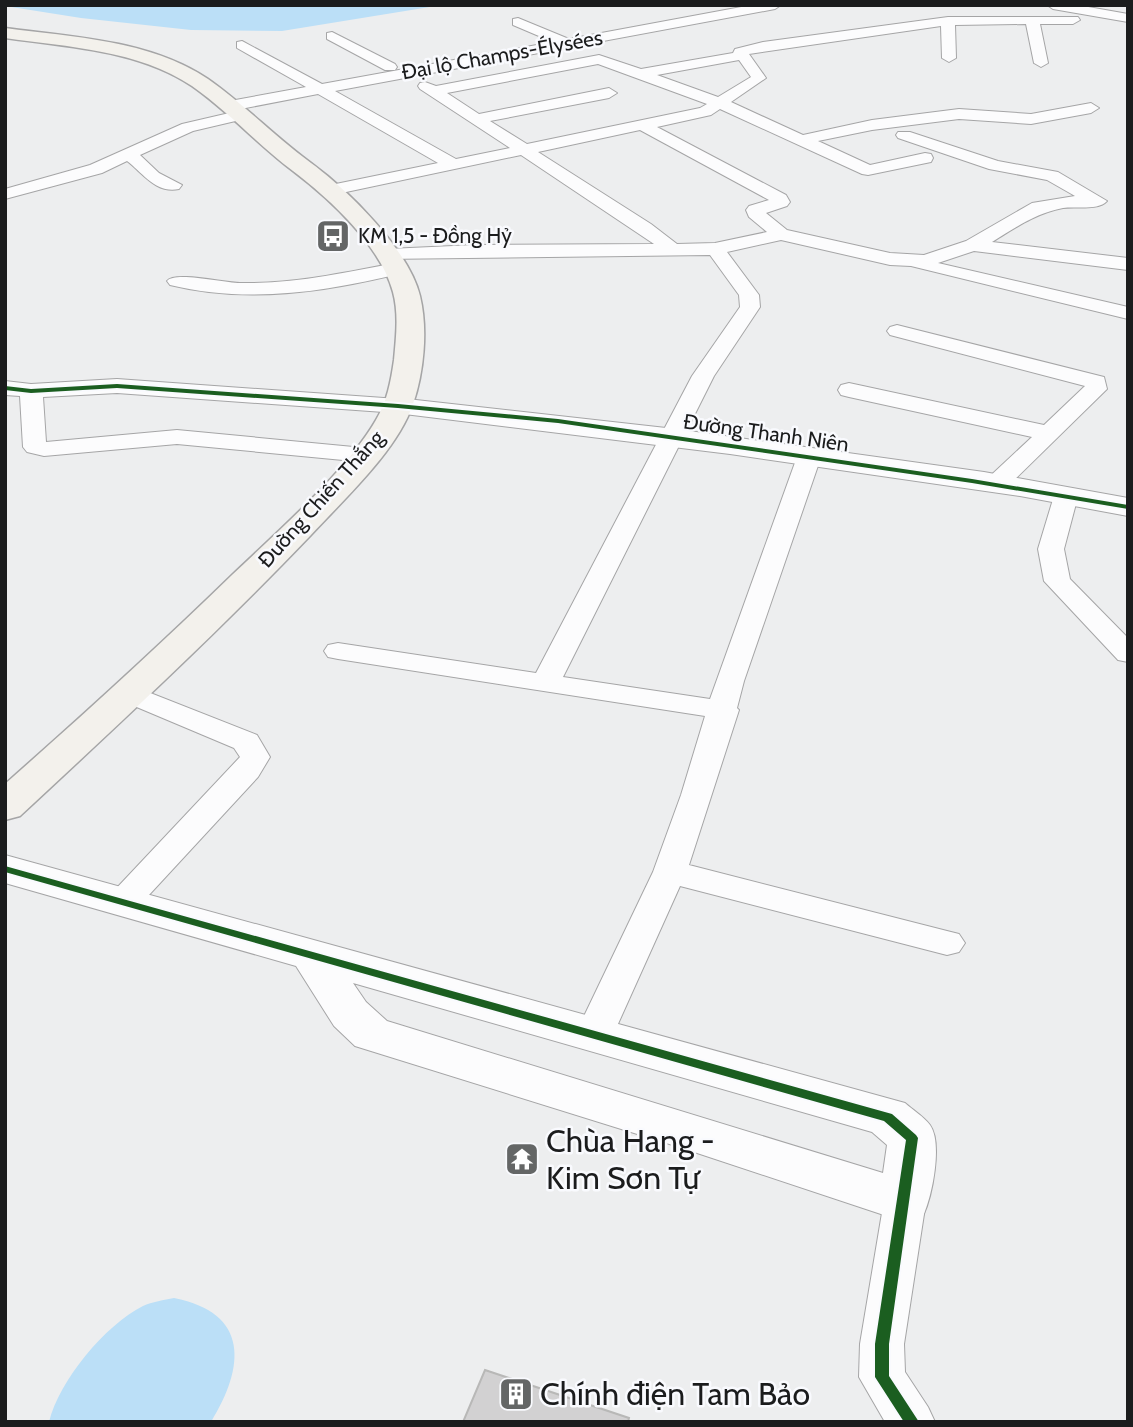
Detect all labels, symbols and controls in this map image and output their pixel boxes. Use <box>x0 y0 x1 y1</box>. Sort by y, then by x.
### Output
street label: Đại lộ Champs-Élysées <box>399 24 605 85</box>
bus stop icon: KM 1,5 - Đồng Hỷ <box>314 217 352 255</box>
place label: KM 1,5 - Đồng Hỷ <box>358 223 512 248</box>
street label: Đường Thanh Niên <box>682 409 850 456</box>
street label: Đường Chiến Thắng <box>253 425 389 572</box>
place label: Chùa Hang - Kim Sơn Tự <box>546 1121 715 1197</box>
temple icon: Chùa Hang - Kim Sơn Tự <box>503 1140 541 1178</box>
place label: Chính điện Tam Bảo <box>540 1374 810 1413</box>
building icon: Chính điện Tam Bảo <box>497 1375 535 1413</box>

